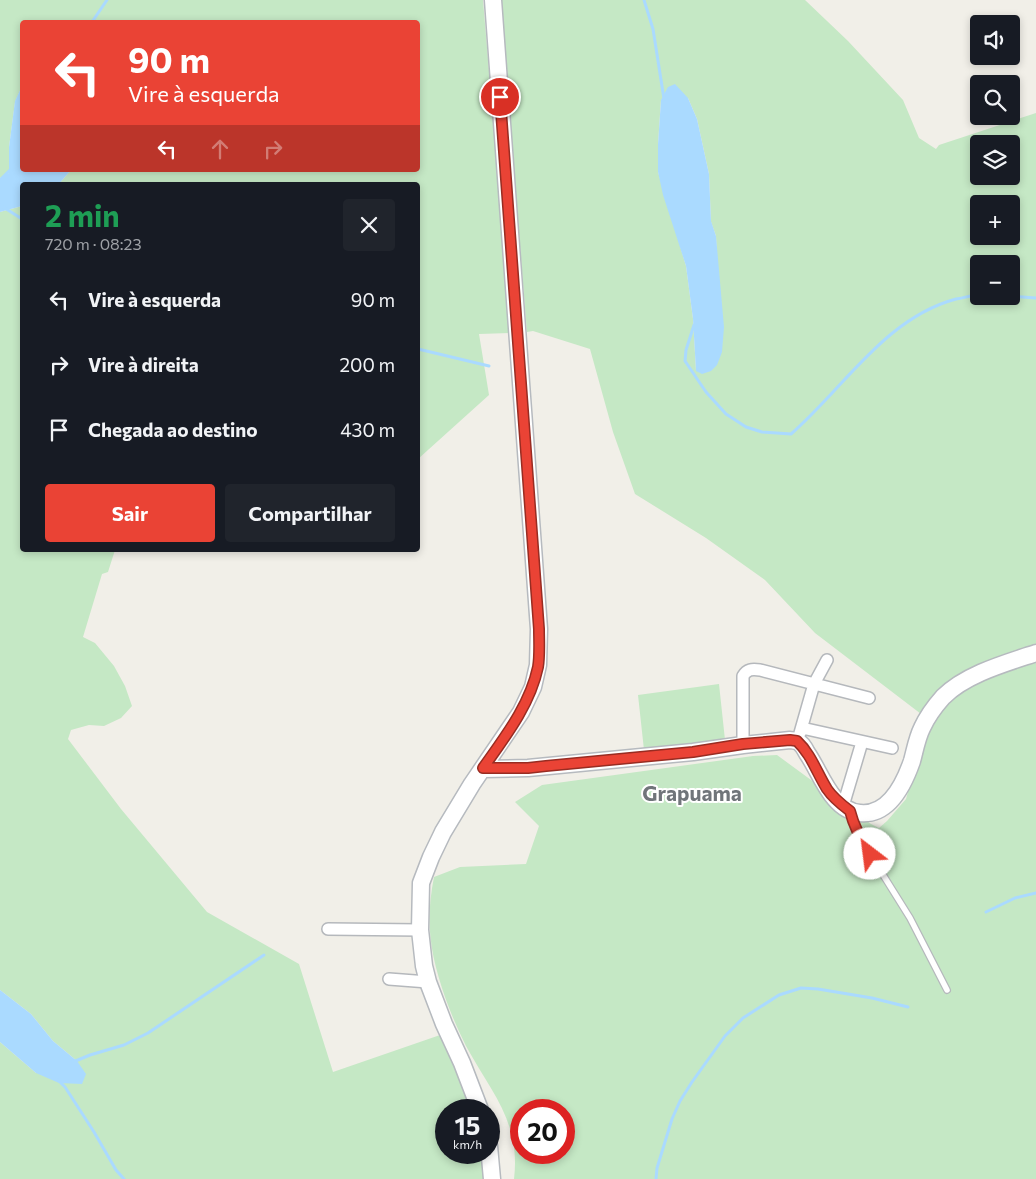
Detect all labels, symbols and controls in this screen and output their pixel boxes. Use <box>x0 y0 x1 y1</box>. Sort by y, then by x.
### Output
map controls <box>970 15 1020 305</box>
button: sound <box>970 15 1020 65</box>
text: 90 m <box>128 37 210 80</box>
icon: left <box>45 40 110 105</box>
button: search <box>970 75 1020 125</box>
pin <box>479 76 521 118</box>
text: Vire à esquerda <box>128 80 280 107</box>
icon: arrive <box>486 83 514 111</box>
icon: left <box>153 135 181 163</box>
icon: ahead <box>206 135 234 163</box>
icon: right <box>259 135 287 163</box>
button: layers <box>970 135 1020 185</box>
button: + <box>970 195 1020 245</box>
text: 2 min <box>45 196 120 233</box>
button: close <box>343 199 395 251</box>
text: 720 m · 08:23 <box>45 234 142 253</box>
button: − <box>970 255 1020 305</box>
icon: left <box>45 286 73 314</box>
text: Vire à esquerda <box>88 288 221 311</box>
text: 90 m <box>351 288 395 311</box>
icon: right <box>45 351 73 379</box>
text: Vire à direita <box>88 353 199 376</box>
text: 200 m <box>340 353 395 376</box>
icon: arrive <box>45 416 73 444</box>
text: Chegada ao destino <box>88 418 258 441</box>
text: 430 m <box>340 418 395 441</box>
button: Sair <box>45 484 215 542</box>
button: Compartilhar <box>225 484 395 542</box>
district label: Grapuama <box>642 780 742 805</box>
position arrow <box>843 827 895 879</box>
speed limit sign: 20 <box>510 1099 575 1164</box>
text: 15 <box>455 1110 480 1140</box>
text: km/h <box>453 1137 482 1151</box>

